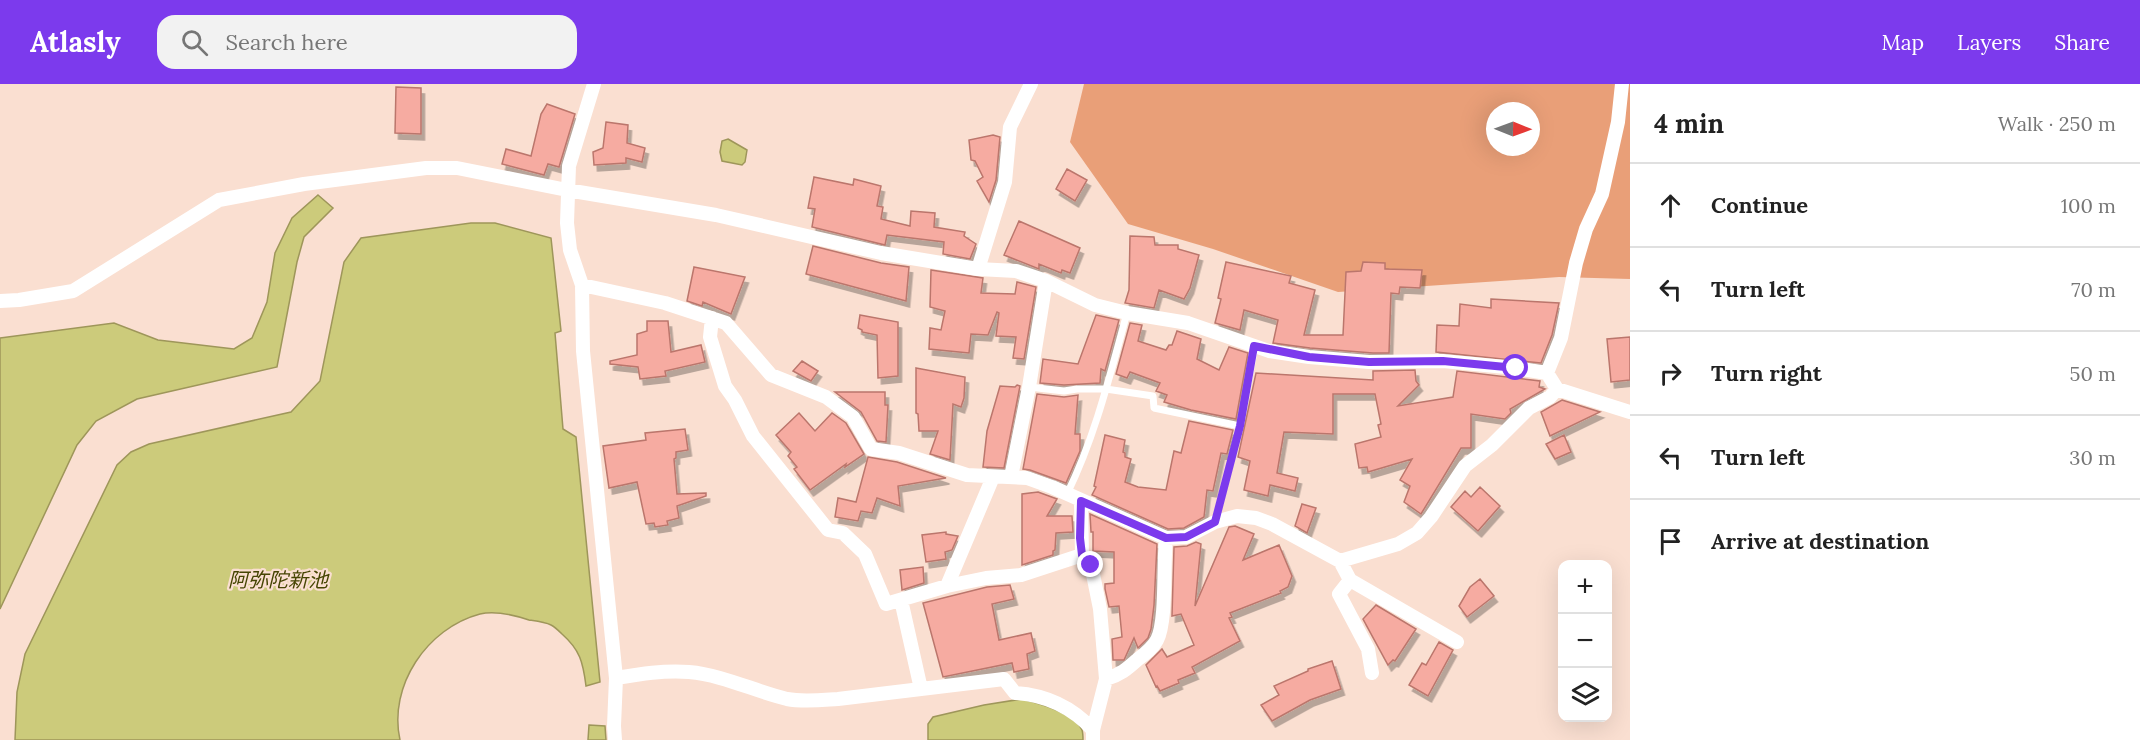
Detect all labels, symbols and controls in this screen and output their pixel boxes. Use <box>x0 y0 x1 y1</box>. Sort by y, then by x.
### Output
search box <box>157 15 577 69</box>
text: Atlasly <box>30 24 121 60</box>
icon: search <box>178 26 211 59</box>
text: Search here <box>226 28 348 56</box>
text: Map <box>1881 29 1924 56</box>
text: Layers <box>1957 29 2021 56</box>
text: Share <box>2054 29 2110 56</box>
north arrow <box>1486 102 1540 156</box>
text: 4 min <box>1654 107 1724 140</box>
text: Walk · 250 m <box>1998 111 2116 136</box>
icon: ahead <box>1654 189 1687 222</box>
text: Continue <box>1711 191 1808 219</box>
text: 100 m <box>2061 193 2116 218</box>
icon: left <box>1654 273 1687 306</box>
text: Turn left <box>1711 275 1805 303</box>
text: 70 m <box>2071 277 2116 302</box>
route start <box>1502 354 1528 380</box>
icon: right <box>1654 357 1687 390</box>
text: Turn right <box>1711 359 1822 387</box>
text: 50 m <box>2070 361 2116 386</box>
icon: left <box>1654 441 1687 474</box>
text: Turn left <box>1711 443 1805 471</box>
text: 30 m <box>2069 445 2116 470</box>
icon: arrive <box>1654 525 1687 558</box>
text: Arrive at destination <box>1711 527 1929 555</box>
route end <box>1077 551 1103 577</box>
map controls <box>1558 560 1612 722</box>
button: + <box>1558 560 1612 614</box>
water label: 阿弥陀新池 <box>228 567 330 592</box>
button: − <box>1558 614 1612 668</box>
button: layers <box>1558 668 1612 722</box>

